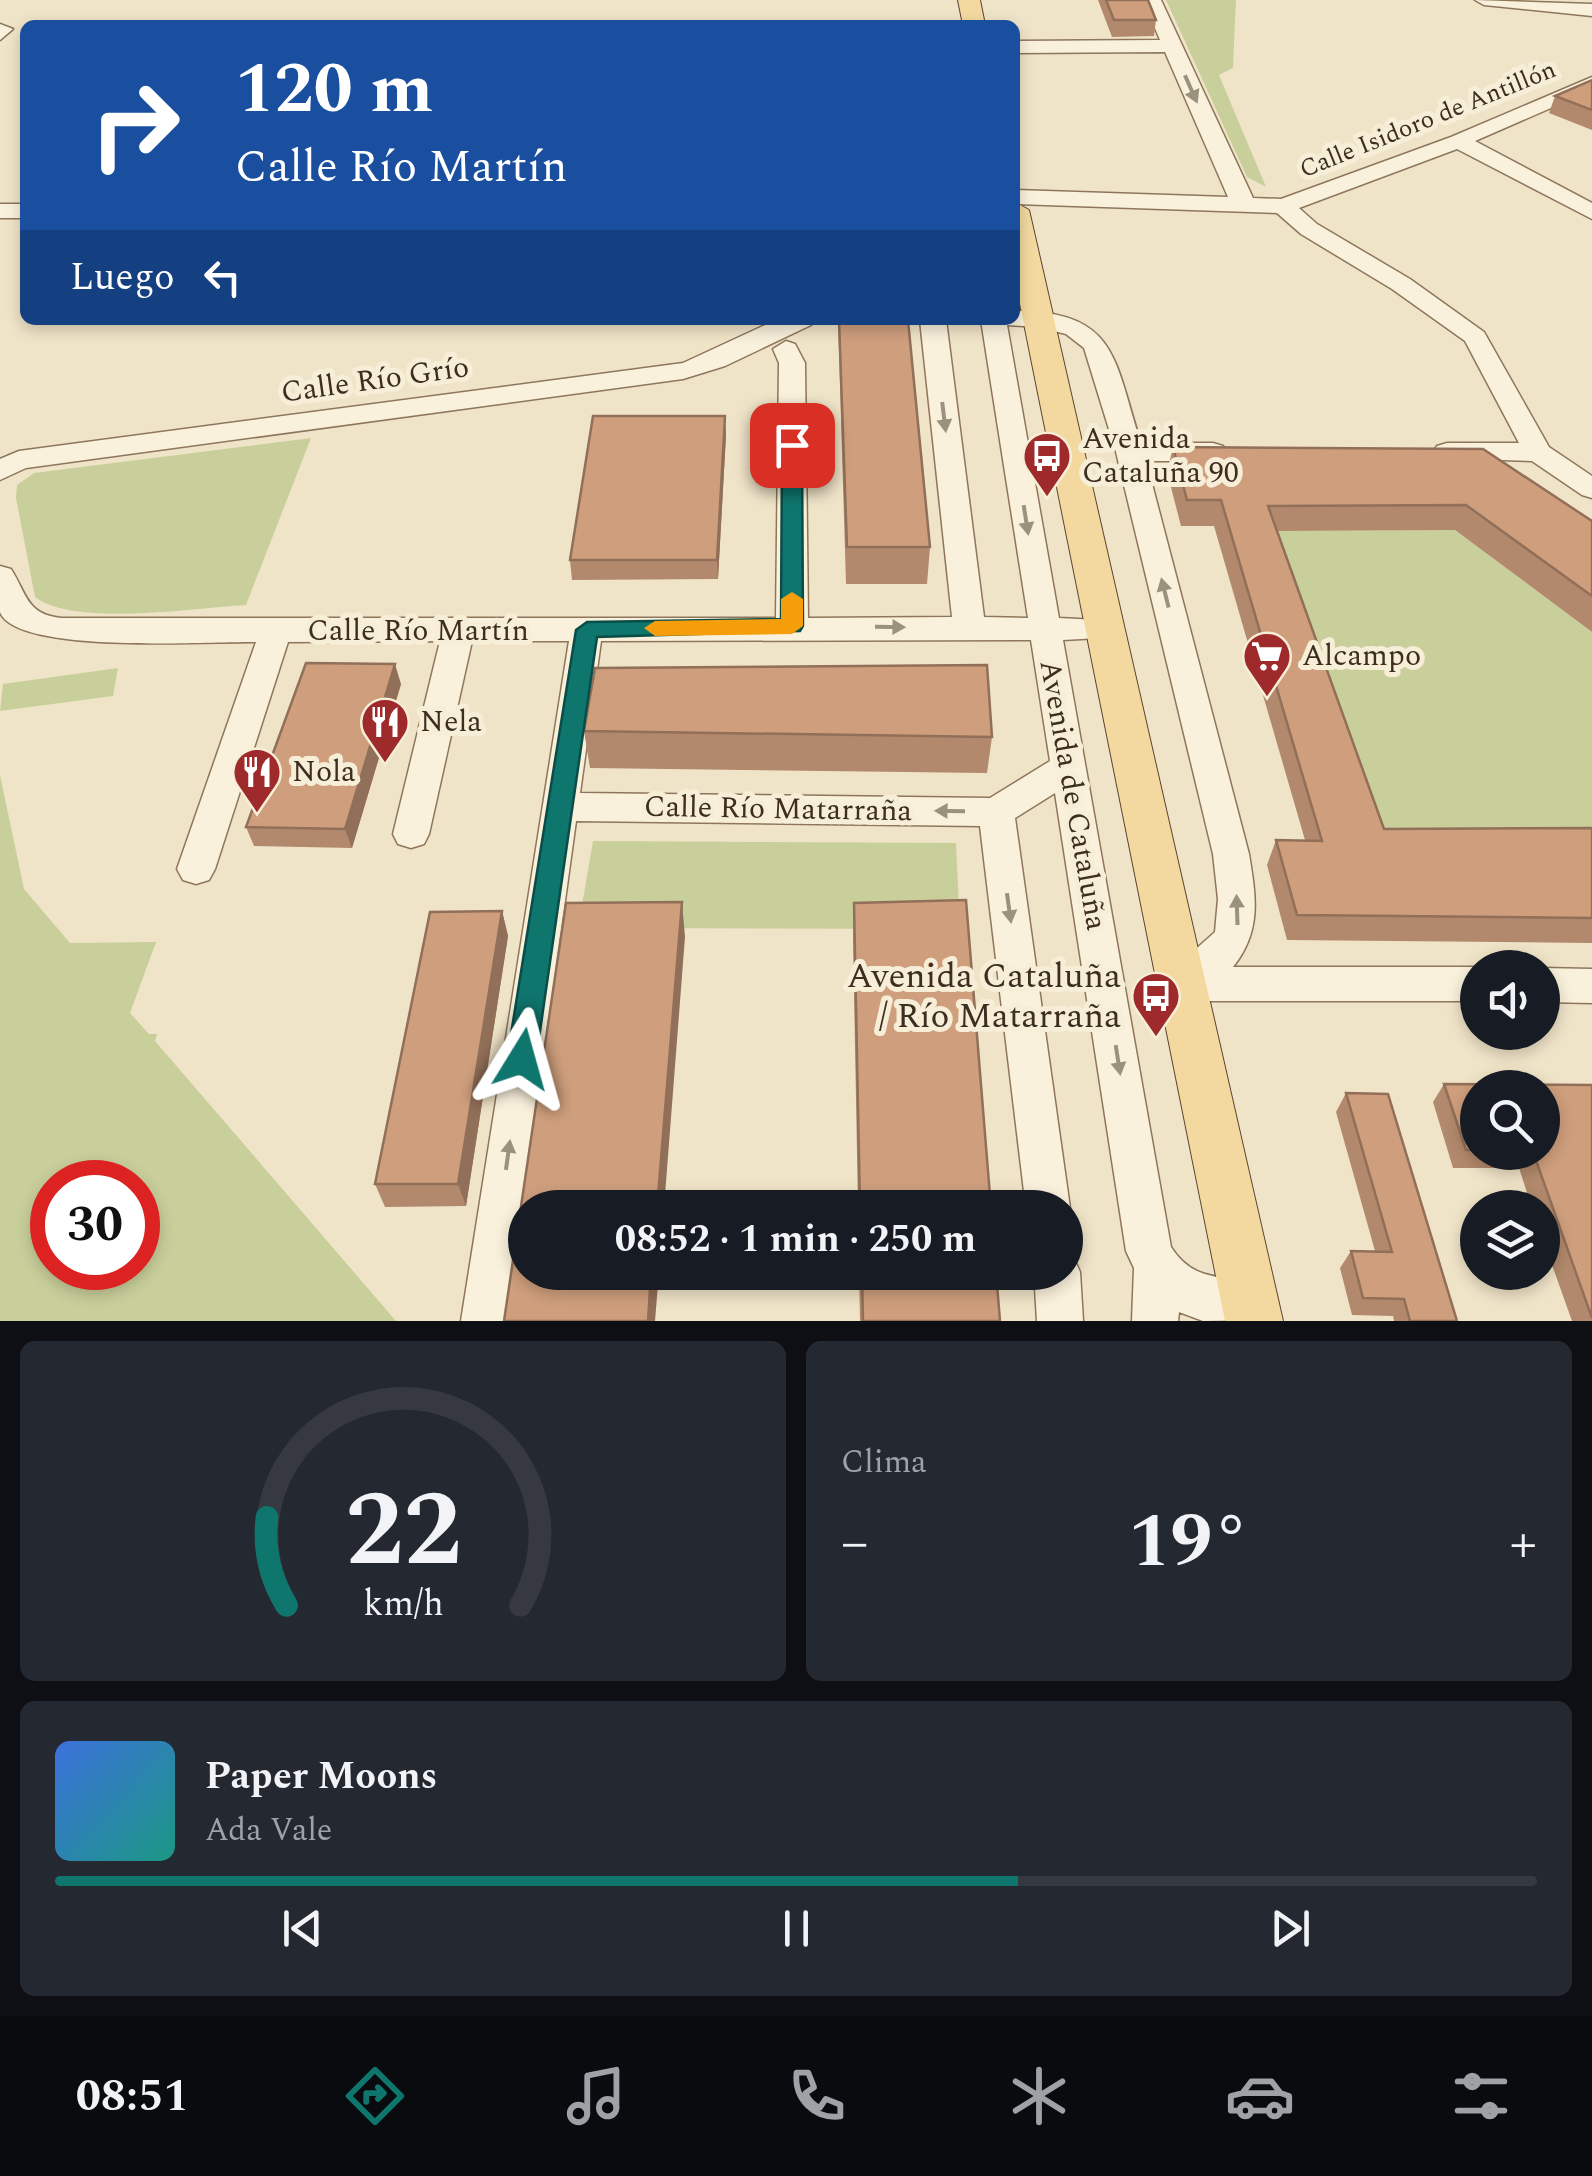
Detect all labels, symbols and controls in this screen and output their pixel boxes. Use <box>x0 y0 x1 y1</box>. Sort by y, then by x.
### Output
text: 120 m <box>235 37 433 143</box>
street label: Calle Isidoro de Antillón <box>1294 51 1562 189</box>
icon: right <box>70 60 200 190</box>
one-way arrow <box>1183 74 1199 104</box>
text: Calle Río Martín <box>235 133 568 202</box>
text: Luego <box>70 249 175 307</box>
icon: left <box>195 250 250 305</box>
street label: Calle Río Grío <box>278 344 472 416</box>
one-way arrow <box>936 401 952 433</box>
pin <box>750 403 835 488</box>
place label: Avenida Cataluña 90 <box>1082 416 1239 496</box>
icon: arrive <box>765 418 820 473</box>
bus stop icon: Avenida Cataluña 90 <box>1021 430 1073 498</box>
one-way arrow <box>1019 505 1034 536</box>
one-way arrow <box>1157 577 1173 608</box>
street label: Calle Río Martín <box>307 608 529 654</box>
one-way arrow <box>874 619 906 635</box>
supermarket icon: Alcampo <box>1241 630 1293 698</box>
place label: Alcampo <box>1302 633 1421 679</box>
street label: Avenida de Cataluña <box>1027 656 1119 934</box>
restaurant icon: Nela <box>359 696 411 764</box>
place label: Nela <box>420 699 482 745</box>
restaurant icon: Nola <box>231 746 283 814</box>
place label: Nola <box>292 749 356 795</box>
street label: Calle Río Matarraña <box>643 784 913 834</box>
one-way arrow <box>934 803 966 819</box>
one-way arrow <box>1001 893 1017 925</box>
one-way arrow <box>1228 894 1244 925</box>
place label: Avenida Cataluña / Río Matarraña <box>847 950 1121 1043</box>
map controls <box>1460 950 1560 1290</box>
button: sound <box>1460 950 1560 1050</box>
bus stop icon: Avenida Cataluña / Río Matarraña <box>1130 970 1182 1038</box>
position arrow <box>470 1007 574 1111</box>
one-way arrow <box>1111 1045 1127 1077</box>
button: search <box>1460 1070 1560 1170</box>
one-way arrow <box>500 1139 516 1171</box>
speed limit sign: 30 <box>30 1160 160 1290</box>
button: layers <box>1460 1190 1560 1290</box>
text: 08:52 · 1 min · 250 m <box>615 1211 976 1269</box>
text: Clima <box>841 1438 927 1487</box>
text: 22 <box>345 1453 461 1611</box>
text: 19° <box>1128 1486 1250 1600</box>
text: − <box>841 1502 869 1585</box>
text: + <box>1509 1502 1537 1585</box>
text: km/h <box>363 1577 443 1632</box>
text: Paper Moons <box>205 1748 437 1806</box>
text: Ada Vale <box>205 1806 332 1855</box>
icon: previous <box>275 1901 330 1956</box>
icon: pause <box>769 1901 824 1956</box>
icon: next <box>1263 1901 1318 1956</box>
icon: directions <box>340 2061 410 2131</box>
icon: music <box>561 2061 631 2131</box>
icon: phone <box>782 2061 852 2131</box>
icon: climate <box>1004 2061 1074 2131</box>
icon: car <box>1225 2061 1295 2131</box>
icon: filters <box>1446 2061 1516 2131</box>
text: 08:51 <box>76 2062 189 2131</box>

